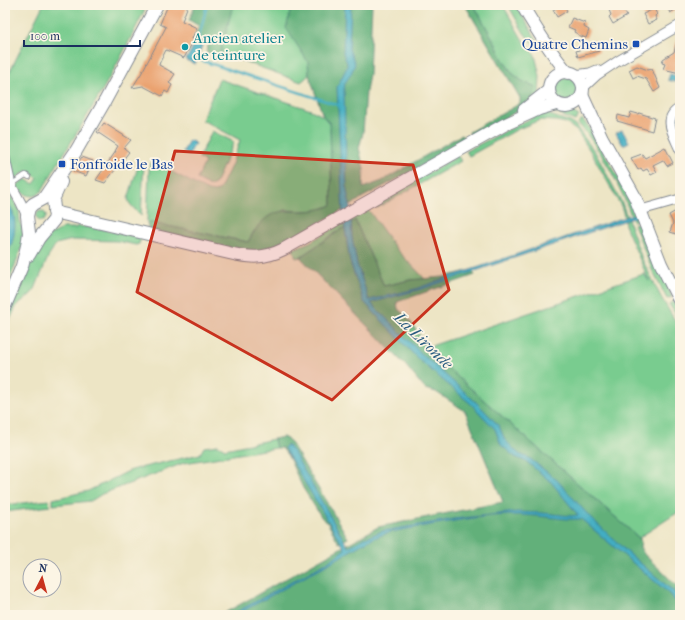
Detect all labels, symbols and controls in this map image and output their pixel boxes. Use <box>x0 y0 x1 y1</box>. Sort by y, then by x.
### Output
scale bar <box>24 22 140 48</box>
text: 100 m <box>30 29 60 43</box>
place label: Ancien atelier de teinture <box>192 29 284 64</box>
place label: Quatre Chemins <box>522 35 628 53</box>
marker: Quatre Chemins <box>631 39 641 49</box>
marker: Ancien atelier de teinture <box>180 42 190 52</box>
place label: Fonfroide le Bas <box>70 155 173 173</box>
marker: Fonfroide le Bas <box>57 159 67 169</box>
water label: La Lironde <box>390 307 457 373</box>
north arrow <box>22 558 62 598</box>
text: N <box>38 562 48 576</box>

